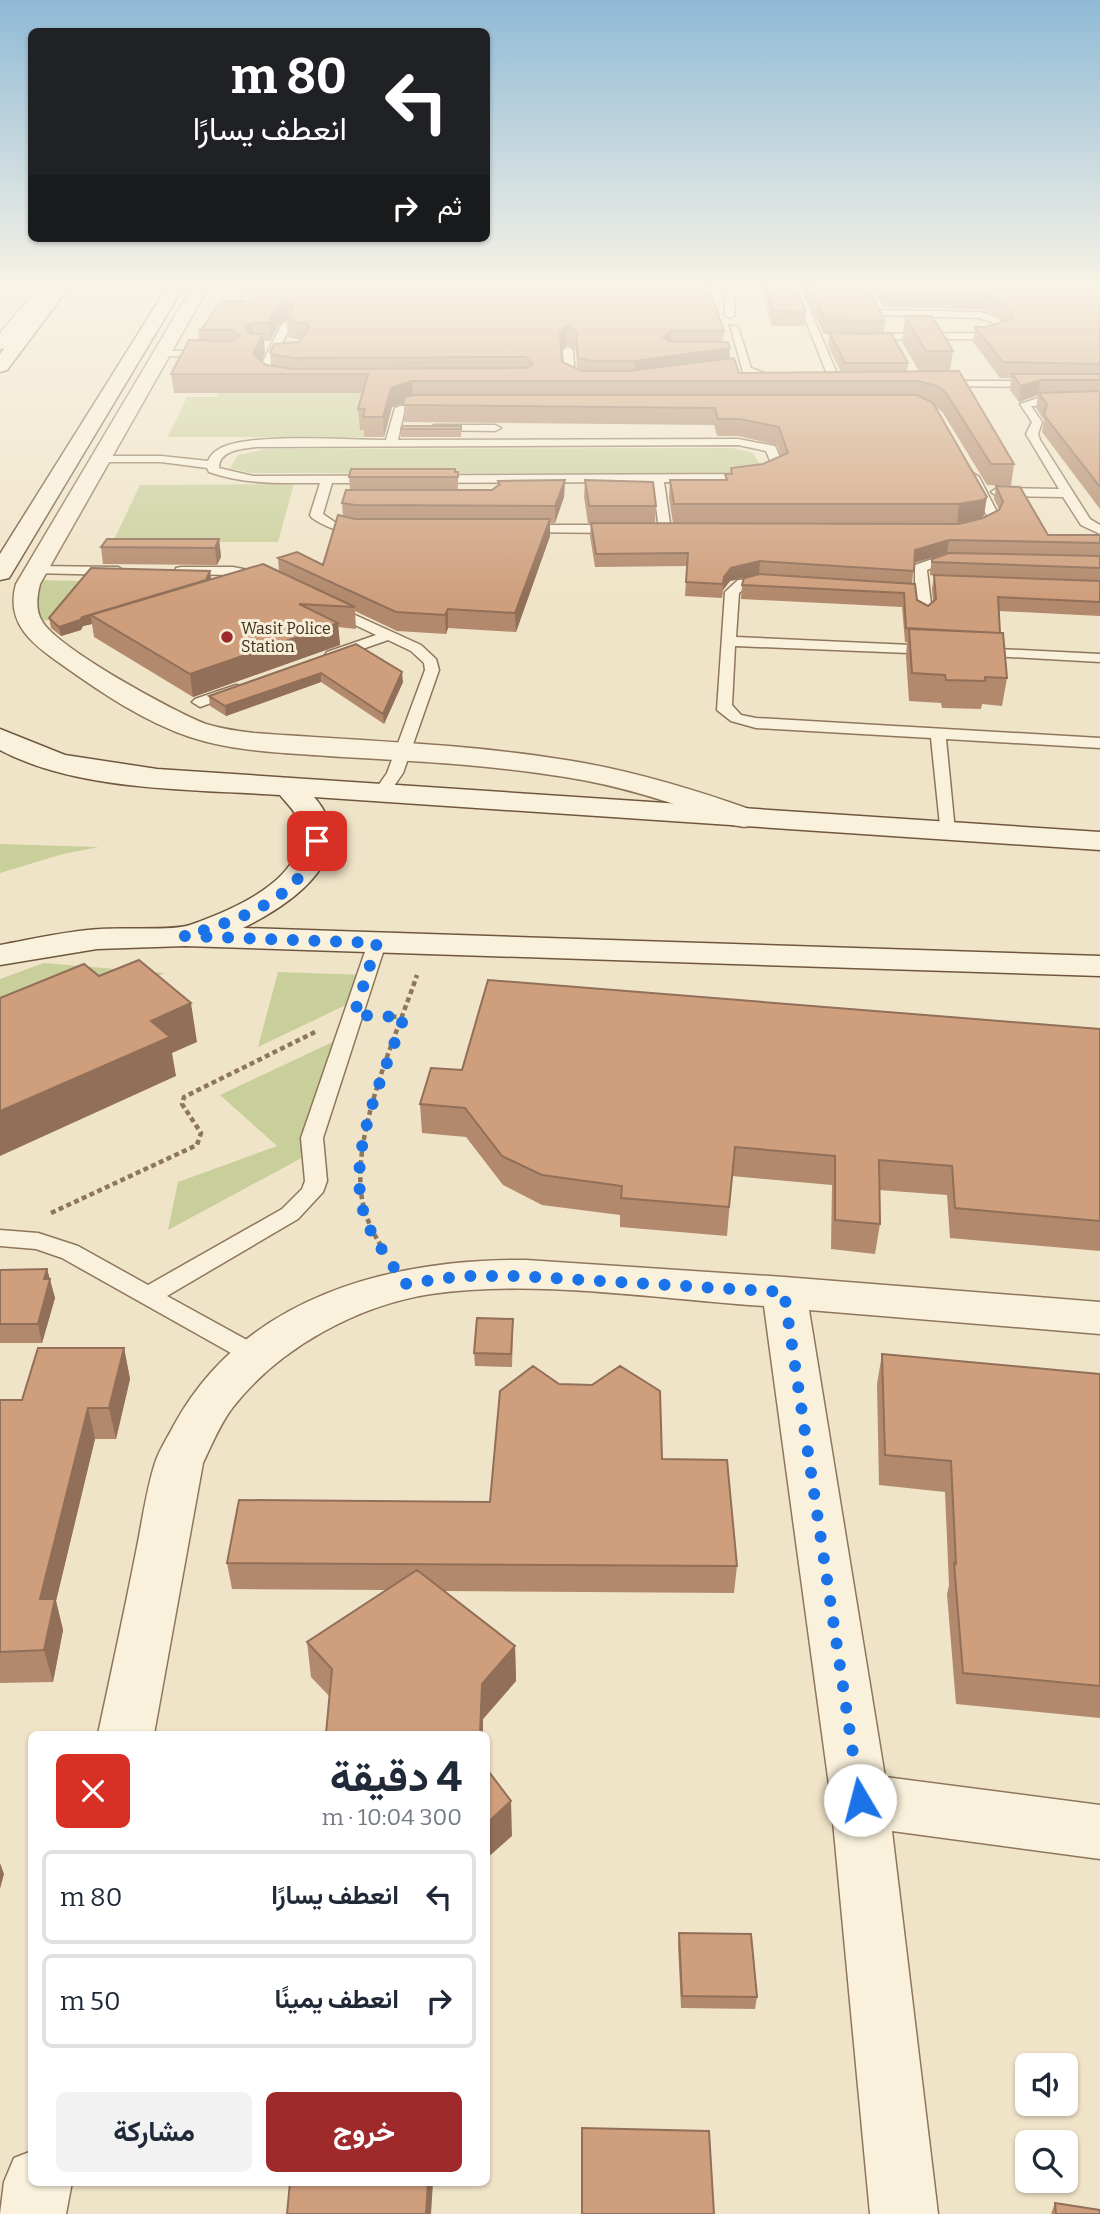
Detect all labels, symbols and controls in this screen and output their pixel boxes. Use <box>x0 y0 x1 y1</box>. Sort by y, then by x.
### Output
text: 80 m <box>231 47 347 106</box>
icon: left <box>371 56 462 147</box>
text: انعطف يسارًا <box>193 110 347 148</box>
icon: right <box>386 189 424 227</box>
text: ثم <box>438 191 462 222</box>
place label: Wasit Police Station <box>241 619 331 656</box>
marker: Wasit Police Station <box>219 629 235 645</box>
pin <box>287 811 347 871</box>
icon: arrive <box>298 822 336 860</box>
text: 4 دقيقة <box>330 1752 462 1802</box>
button: close <box>56 1754 130 1828</box>
position arrow <box>823 1763 897 1837</box>
text: 300 m · 10:04 <box>322 1803 462 1831</box>
icon: left <box>420 1878 458 1916</box>
text: انعطف يسارًا <box>271 1880 399 1911</box>
text: 80 m <box>60 1882 122 1913</box>
icon: right <box>420 1982 458 2020</box>
text: انعطف يمينًا <box>274 1984 399 2015</box>
text: 50 m <box>60 1986 121 2017</box>
map controls <box>1015 2053 1078 2193</box>
button: sound <box>1015 2053 1078 2116</box>
button: مشاركة <box>56 2092 252 2172</box>
button: خروج <box>266 2092 462 2172</box>
button: search <box>1015 2130 1078 2193</box>

